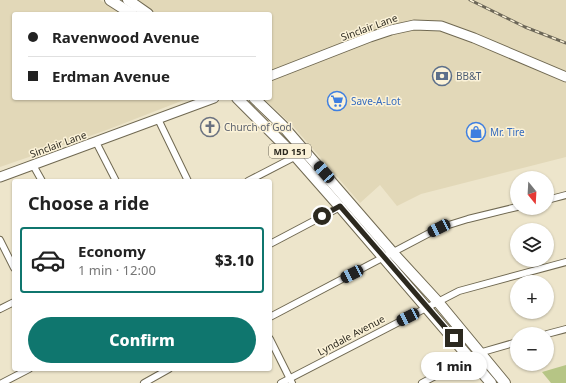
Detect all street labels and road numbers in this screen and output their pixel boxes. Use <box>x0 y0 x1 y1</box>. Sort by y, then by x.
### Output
street label: Sinclair Lane <box>339 10 400 44</box>
street label: Sinclair Lane <box>28 127 89 161</box>
road number: MD 151 <box>269 144 311 158</box>
street label: Lyndale Avenue <box>315 311 387 359</box>

